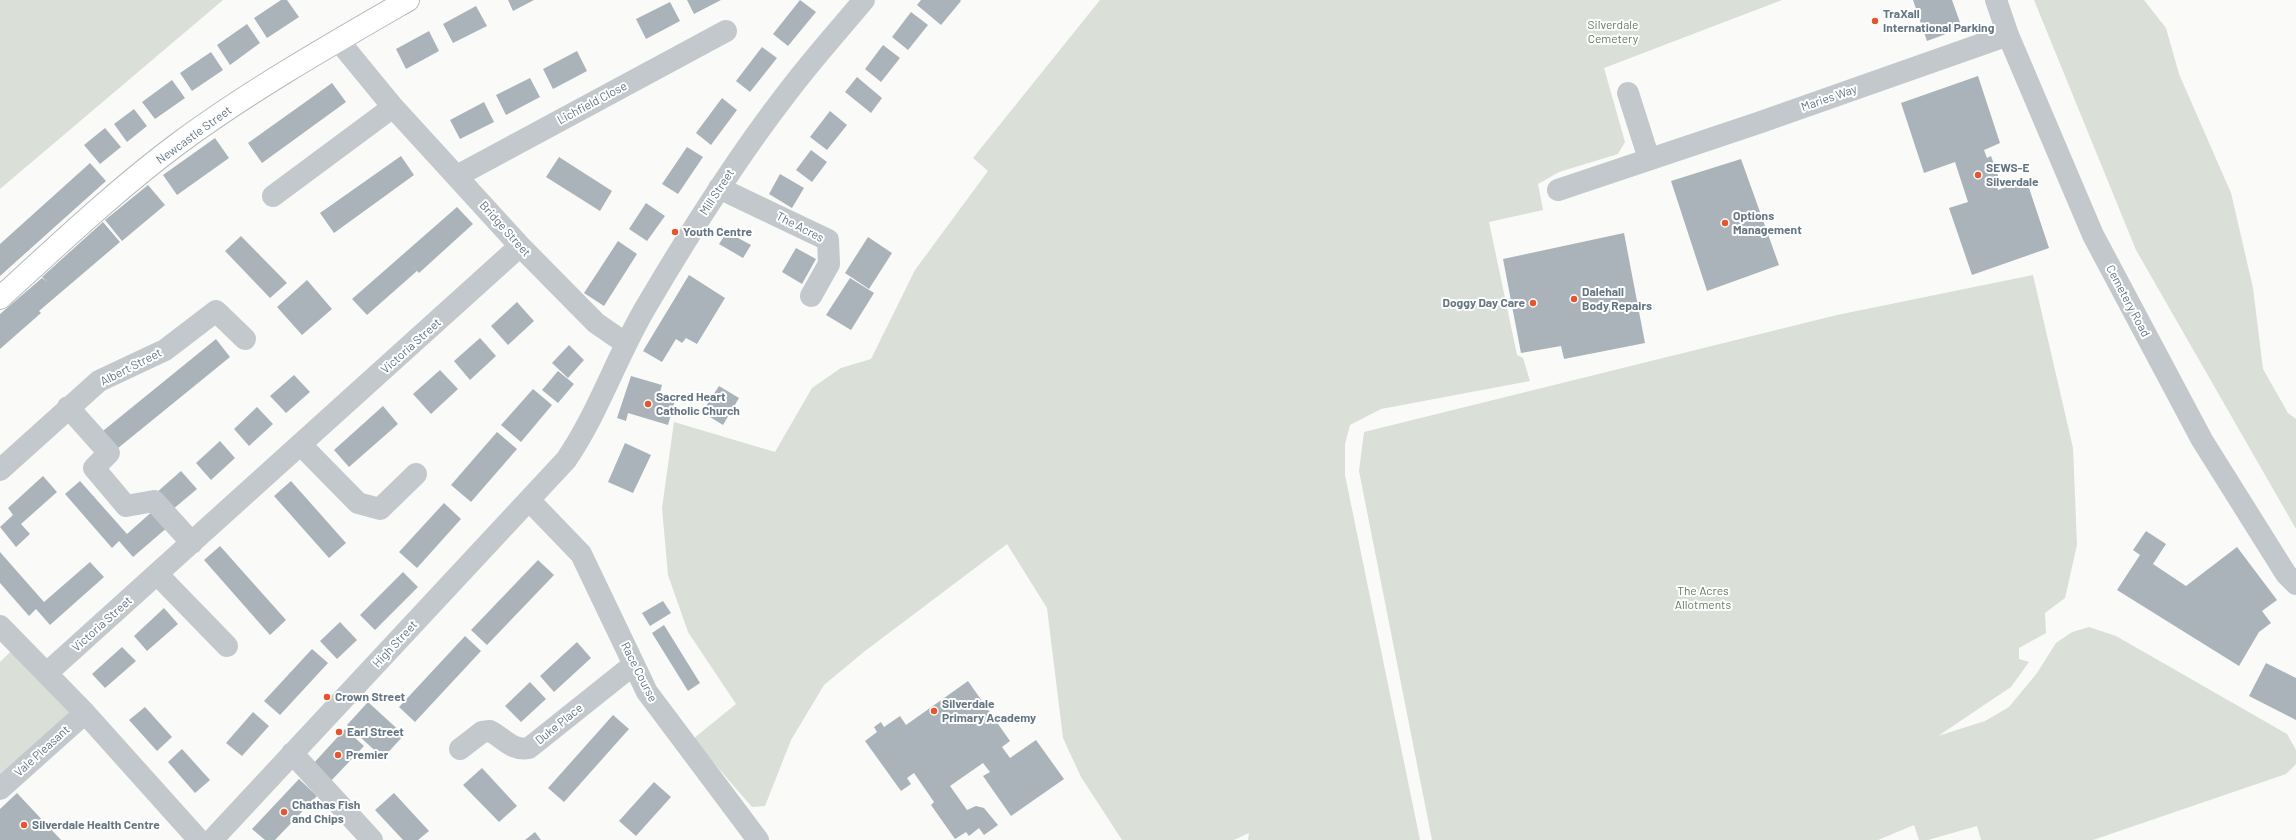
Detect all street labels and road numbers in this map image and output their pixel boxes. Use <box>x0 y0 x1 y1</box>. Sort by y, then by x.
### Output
street label: Lichfield Close <box>555 79 629 127</box>
street label: Maries Way <box>1799 82 1859 114</box>
street label: Newcastle Street <box>154 103 234 167</box>
street label: Mill Street <box>697 166 737 218</box>
street label: Bridge Street <box>476 198 534 260</box>
street label: The Acres <box>774 209 826 245</box>
street label: Cemetery Road <box>2103 262 2153 340</box>
street label: Victoria Street <box>378 315 444 377</box>
street label: Albert Street <box>98 345 164 389</box>
street label: Victoria Street <box>69 593 135 655</box>
street label: High Street <box>370 618 420 670</box>
street label: Race Course <box>618 640 660 704</box>
street label: Duke Place <box>532 701 586 747</box>
street label: Vale Pleasant <box>11 722 73 780</box>

